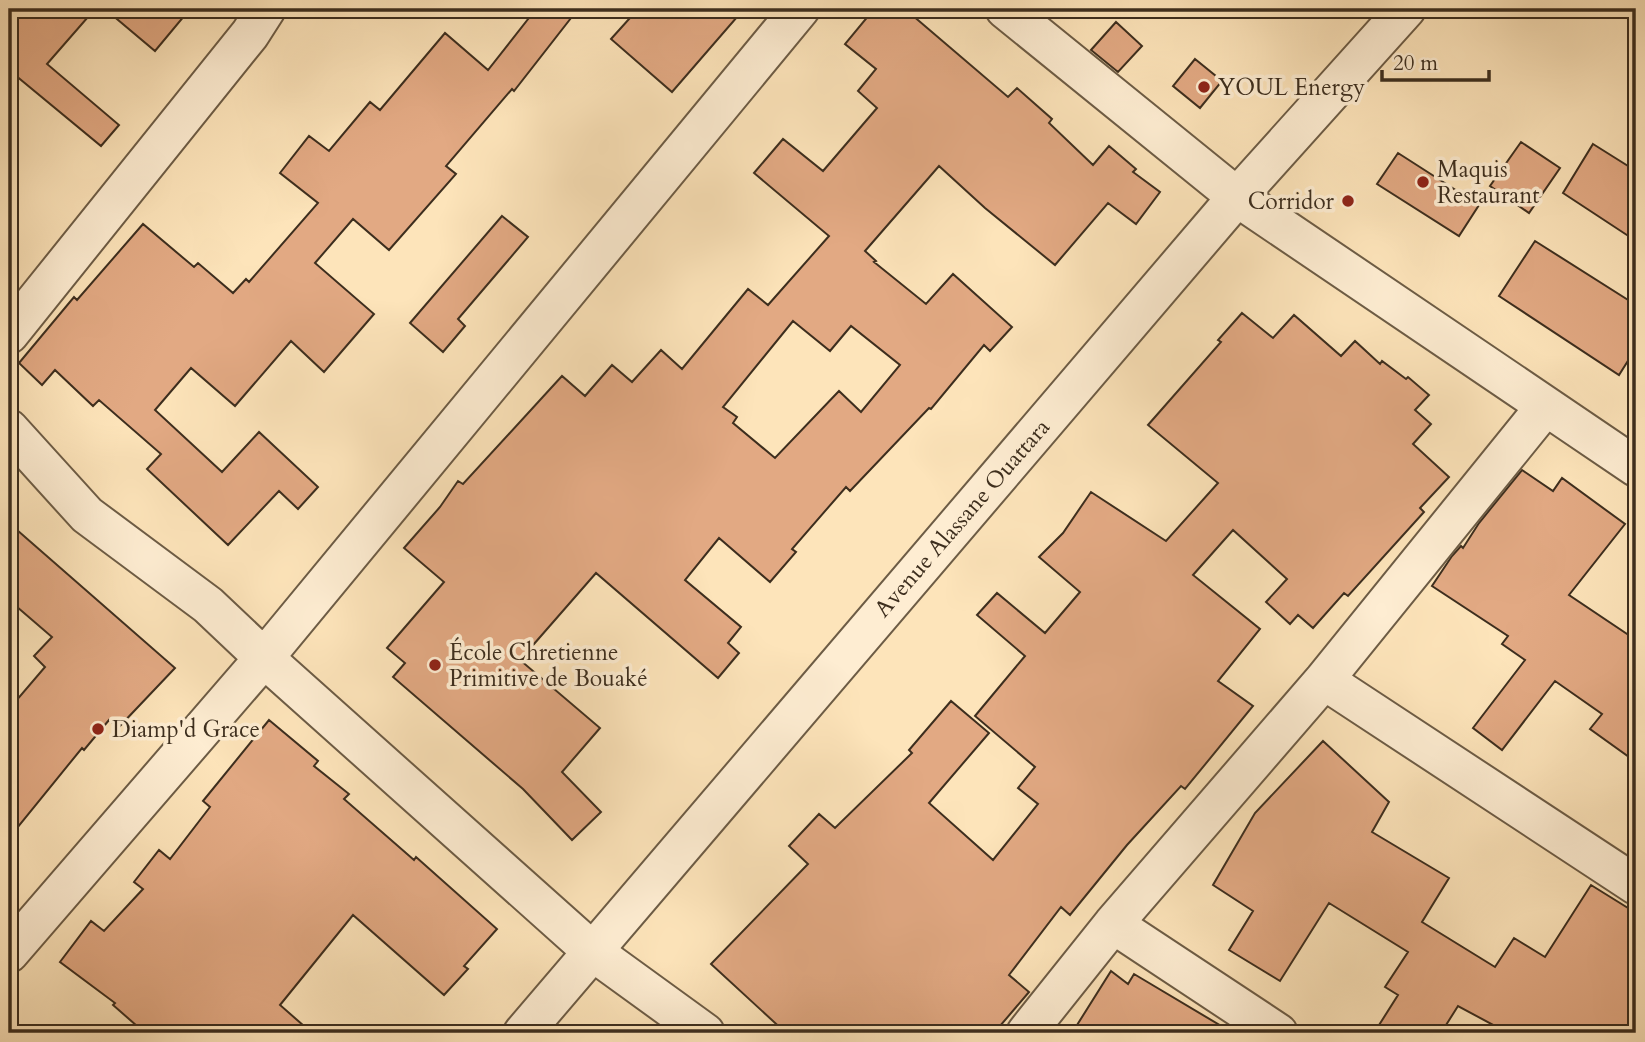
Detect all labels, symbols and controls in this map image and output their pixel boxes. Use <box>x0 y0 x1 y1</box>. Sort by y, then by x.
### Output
scale bar <box>1382 38 1489 82</box>
text: 20 m <box>1393 49 1438 78</box>
place label: YOUL Energy <box>1218 72 1365 103</box>
marker: YOUL Energy <box>1196 79 1212 95</box>
place label: Maquis Restaurant <box>1437 154 1540 211</box>
marker: Maquis Restaurant <box>1415 174 1431 190</box>
place label: Corridor <box>1248 186 1335 217</box>
marker: Corridor <box>1340 193 1356 209</box>
street label: Avenue Alassane Ouattara <box>867 412 1057 624</box>
place label: École Chretienne Primitive de Bouaké <box>449 637 648 694</box>
marker: École Chretienne Primitive de Bouaké <box>427 657 443 673</box>
place label: Diamp'd Grace <box>112 714 260 745</box>
marker: Diamp'd Grace <box>90 721 106 737</box>

